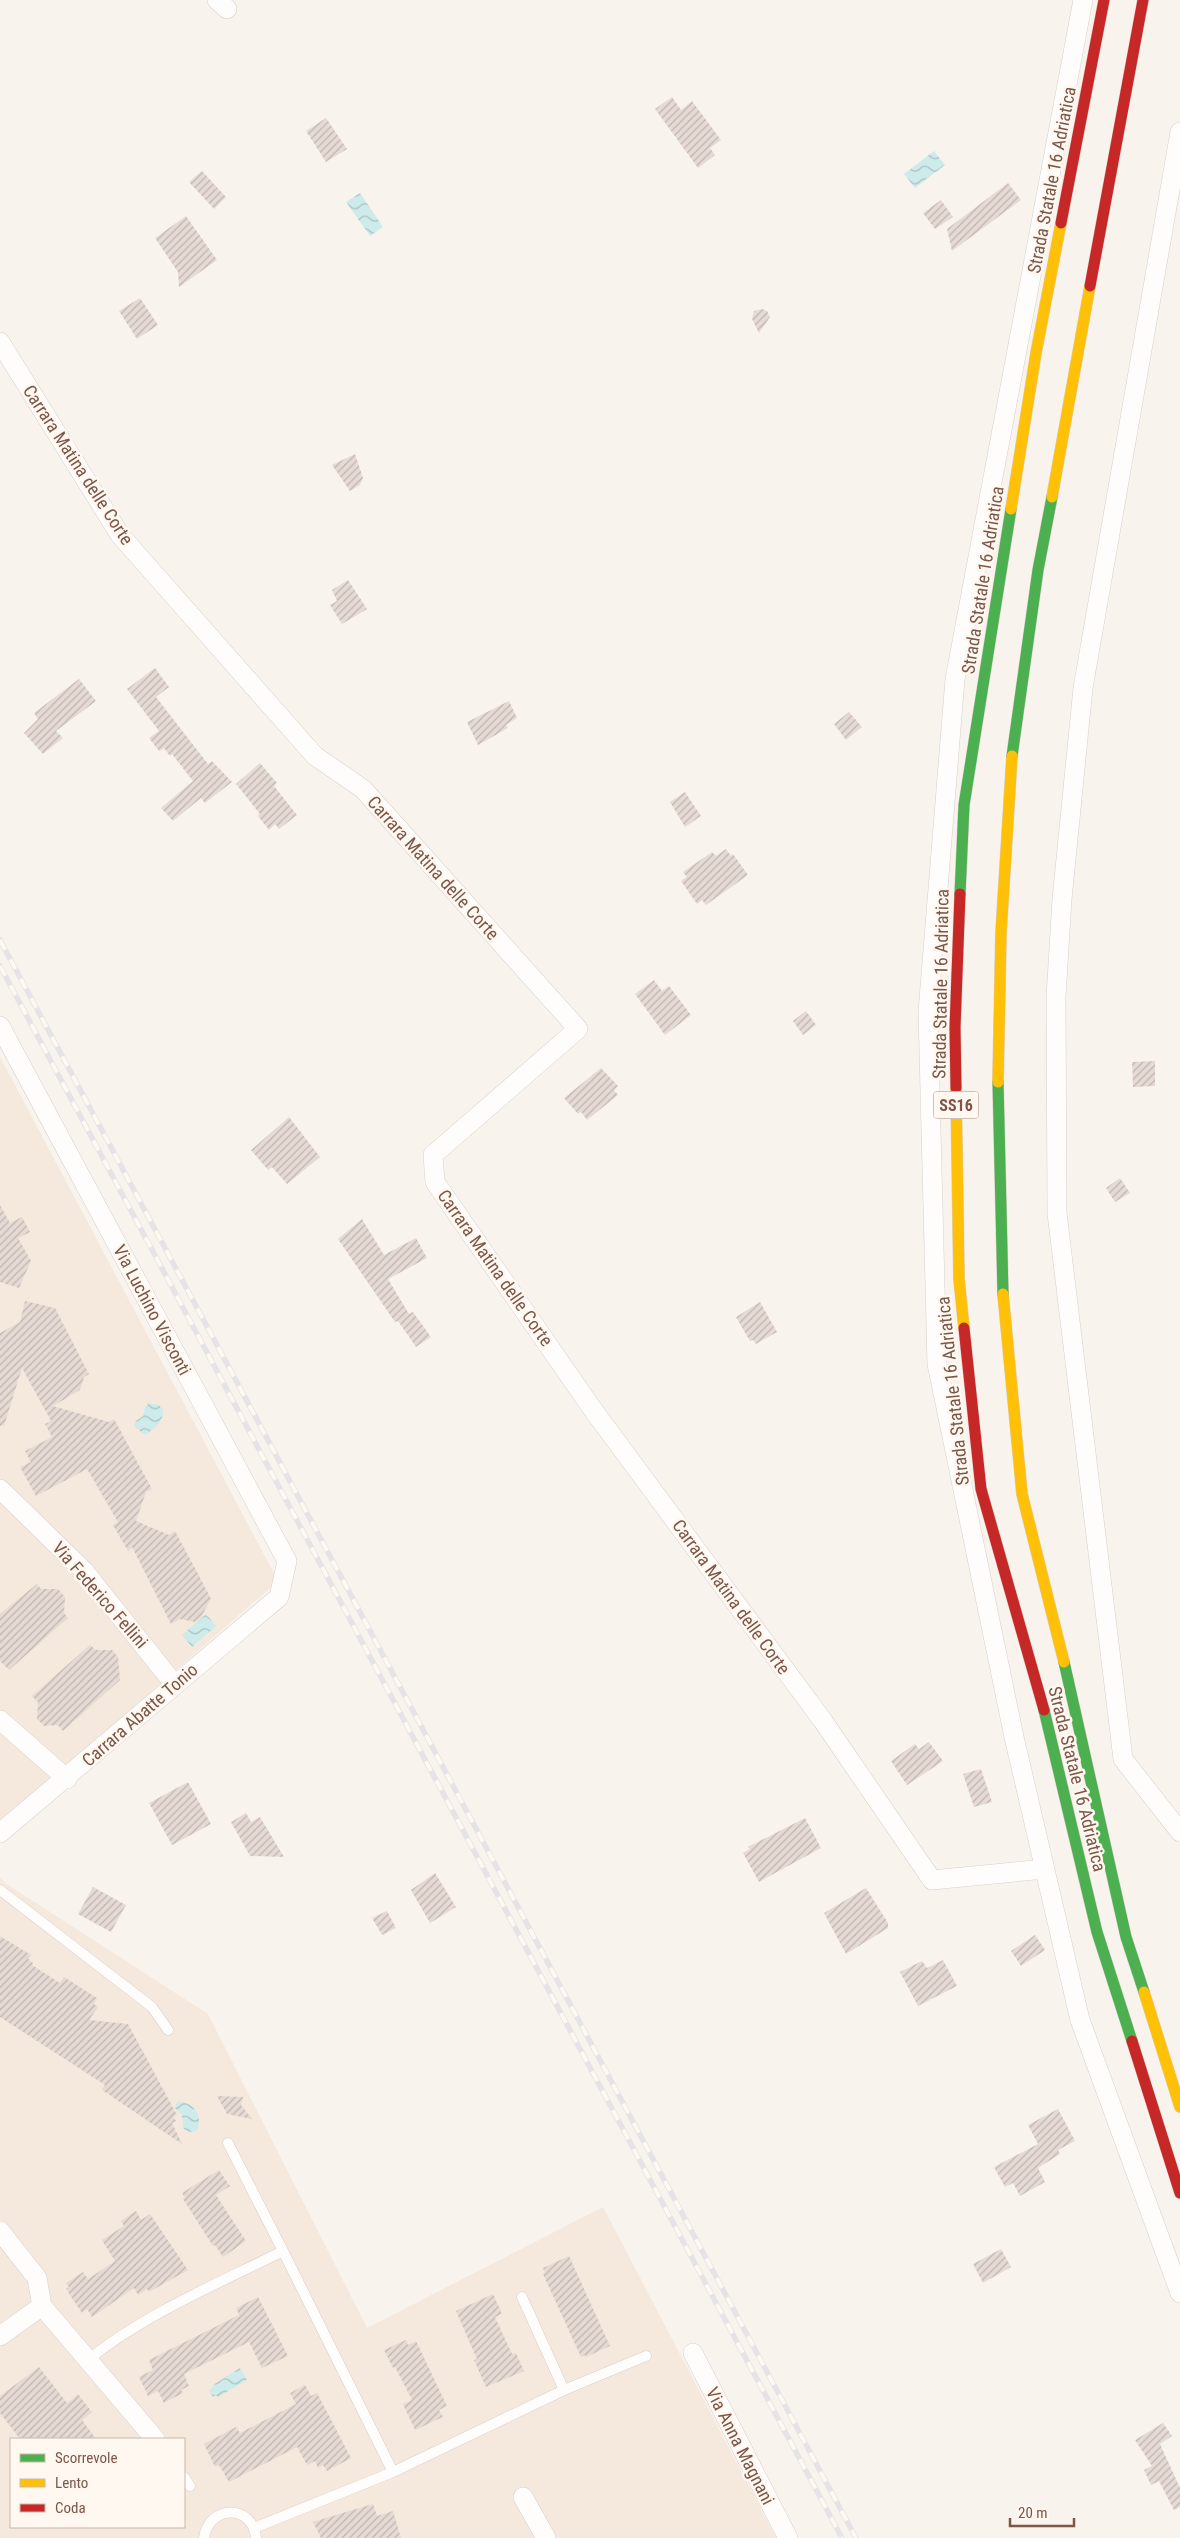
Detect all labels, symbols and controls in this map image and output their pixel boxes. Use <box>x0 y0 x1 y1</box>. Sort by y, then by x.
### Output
street label: Strada Statale 16 Adriatica <box>1023 85 1080 275</box>
street label: Carrara Matina delle Corte <box>19 381 138 549</box>
street label: Strada Statale 16 Adriatica <box>957 485 1008 675</box>
street label: Carrara Matina delle Corte <box>363 791 503 944</box>
street label: Strada Statale 16 Adriatica <box>928 889 953 1079</box>
road number: SS16 <box>934 1092 978 1118</box>
street label: Carrara Matina delle Corte <box>433 1185 557 1350</box>
street label: Via Luchino Visconti <box>109 1241 196 1379</box>
street label: Strada Statale 16 Adriatica <box>932 1296 973 1487</box>
street label: Carrara Matina delle Corte <box>668 1515 795 1678</box>
street label: Via Federico Fellini <box>48 1537 152 1652</box>
street label: Carrara Abatte Tonio <box>78 1659 202 1770</box>
street label: Strada Statale 16 Adriatica <box>1044 1684 1111 1874</box>
street label: Via Anna Magnani <box>702 2384 779 2508</box>
legend <box>10 2438 185 2528</box>
text: Scorrevole <box>55 2449 117 2467</box>
text: Lento <box>55 2474 88 2492</box>
scale bar <box>1010 2496 1074 2528</box>
text: Coda <box>55 2499 86 2517</box>
text: 20 m <box>1018 2504 1048 2522</box>

